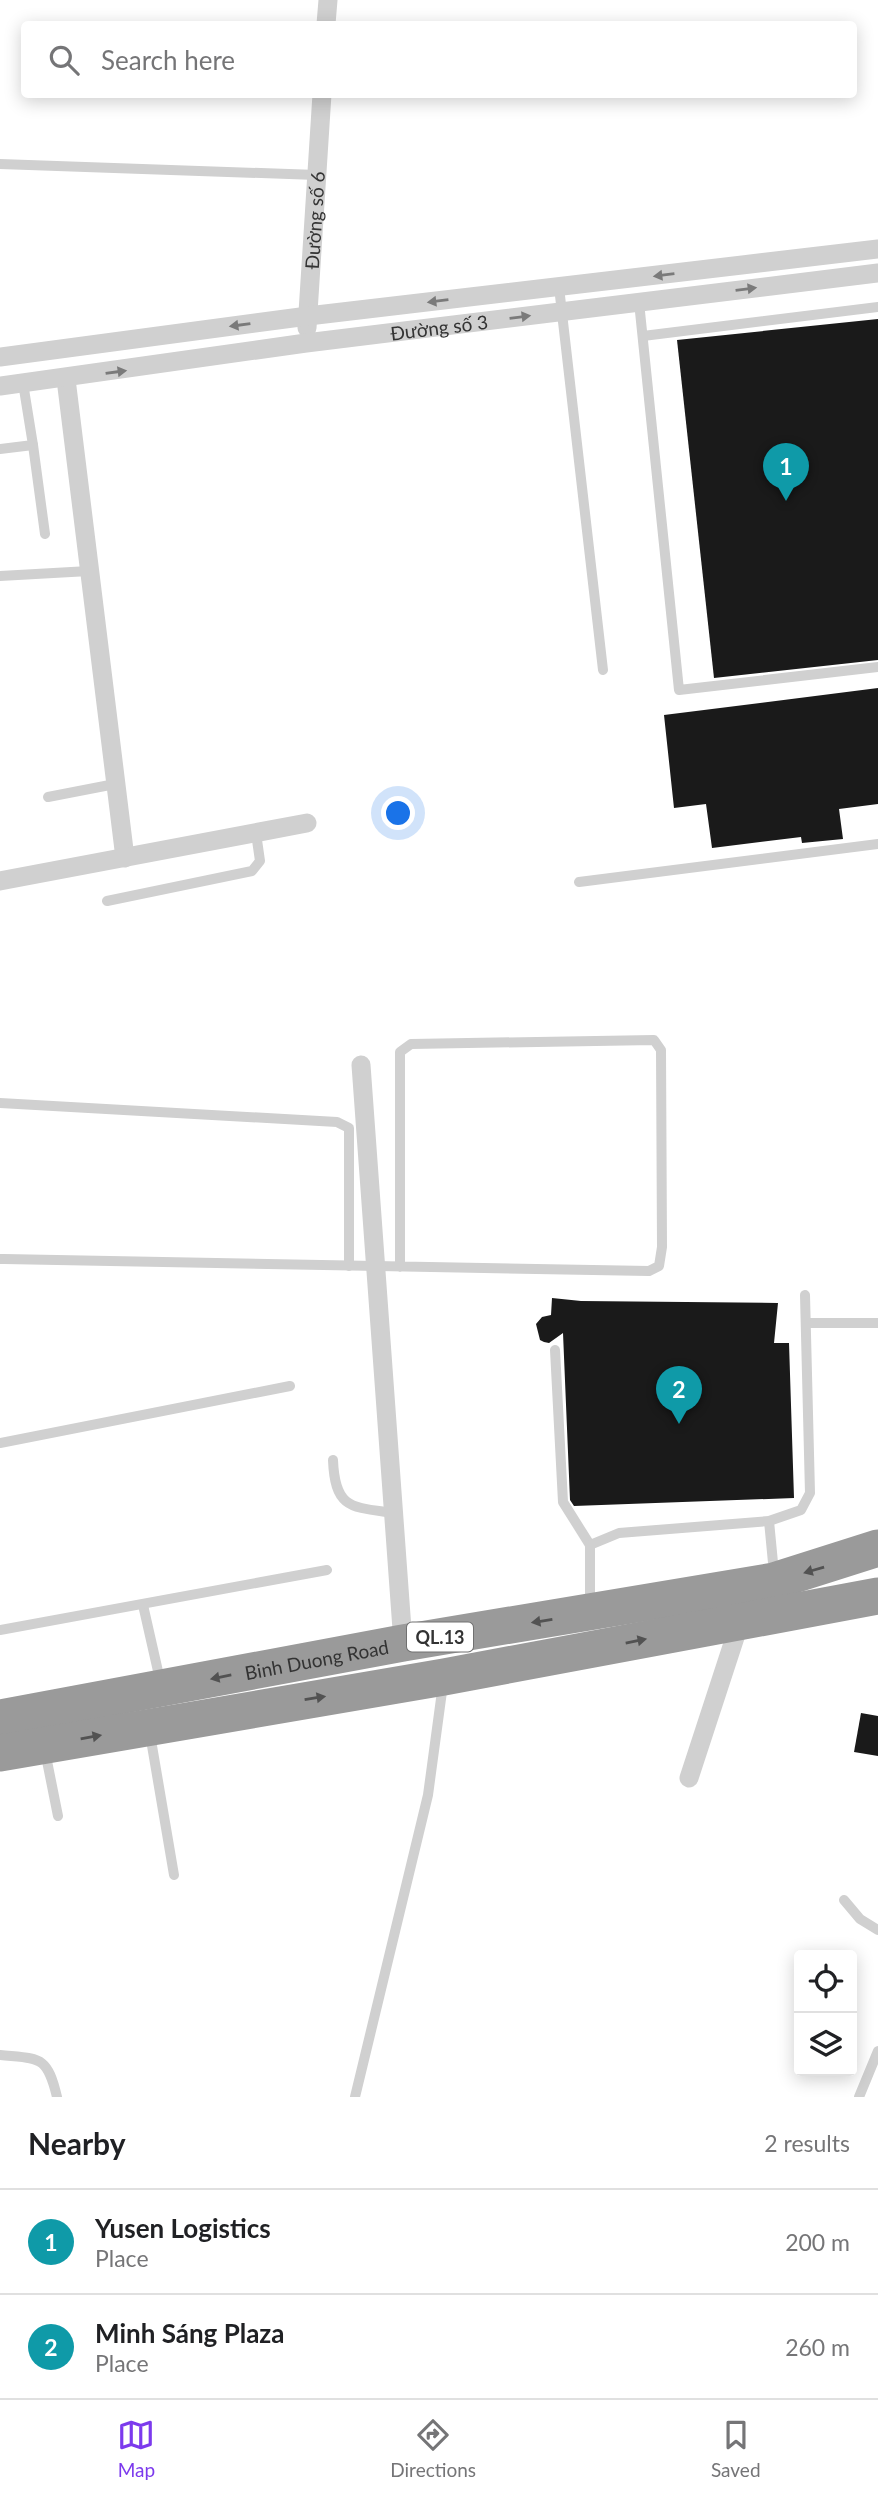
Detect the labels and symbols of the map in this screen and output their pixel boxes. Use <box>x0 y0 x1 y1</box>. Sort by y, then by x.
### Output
street label: Đường số 6 <box>299 170 329 270</box>
one-way arrow <box>653 269 675 280</box>
one-way arrow <box>735 284 757 295</box>
one-way arrow <box>427 296 449 307</box>
street label: Đường số 3 <box>389 309 489 344</box>
one-way arrow <box>509 311 531 322</box>
one-way arrow <box>229 320 251 331</box>
one-way arrow <box>105 366 127 377</box>
pin: 1 <box>763 443 809 501</box>
your location <box>381 796 415 830</box>
pin: 2 <box>656 1366 702 1424</box>
one-way arrow <box>803 1566 824 1576</box>
one-way arrow <box>531 1615 553 1626</box>
road number: QL.13 <box>407 1622 473 1652</box>
street label: Binh Duong Road <box>243 1634 390 1684</box>
one-way arrow <box>625 1635 647 1646</box>
one-way arrow <box>210 1672 232 1683</box>
one-way arrow <box>305 1692 327 1703</box>
one-way arrow <box>80 1731 102 1742</box>

